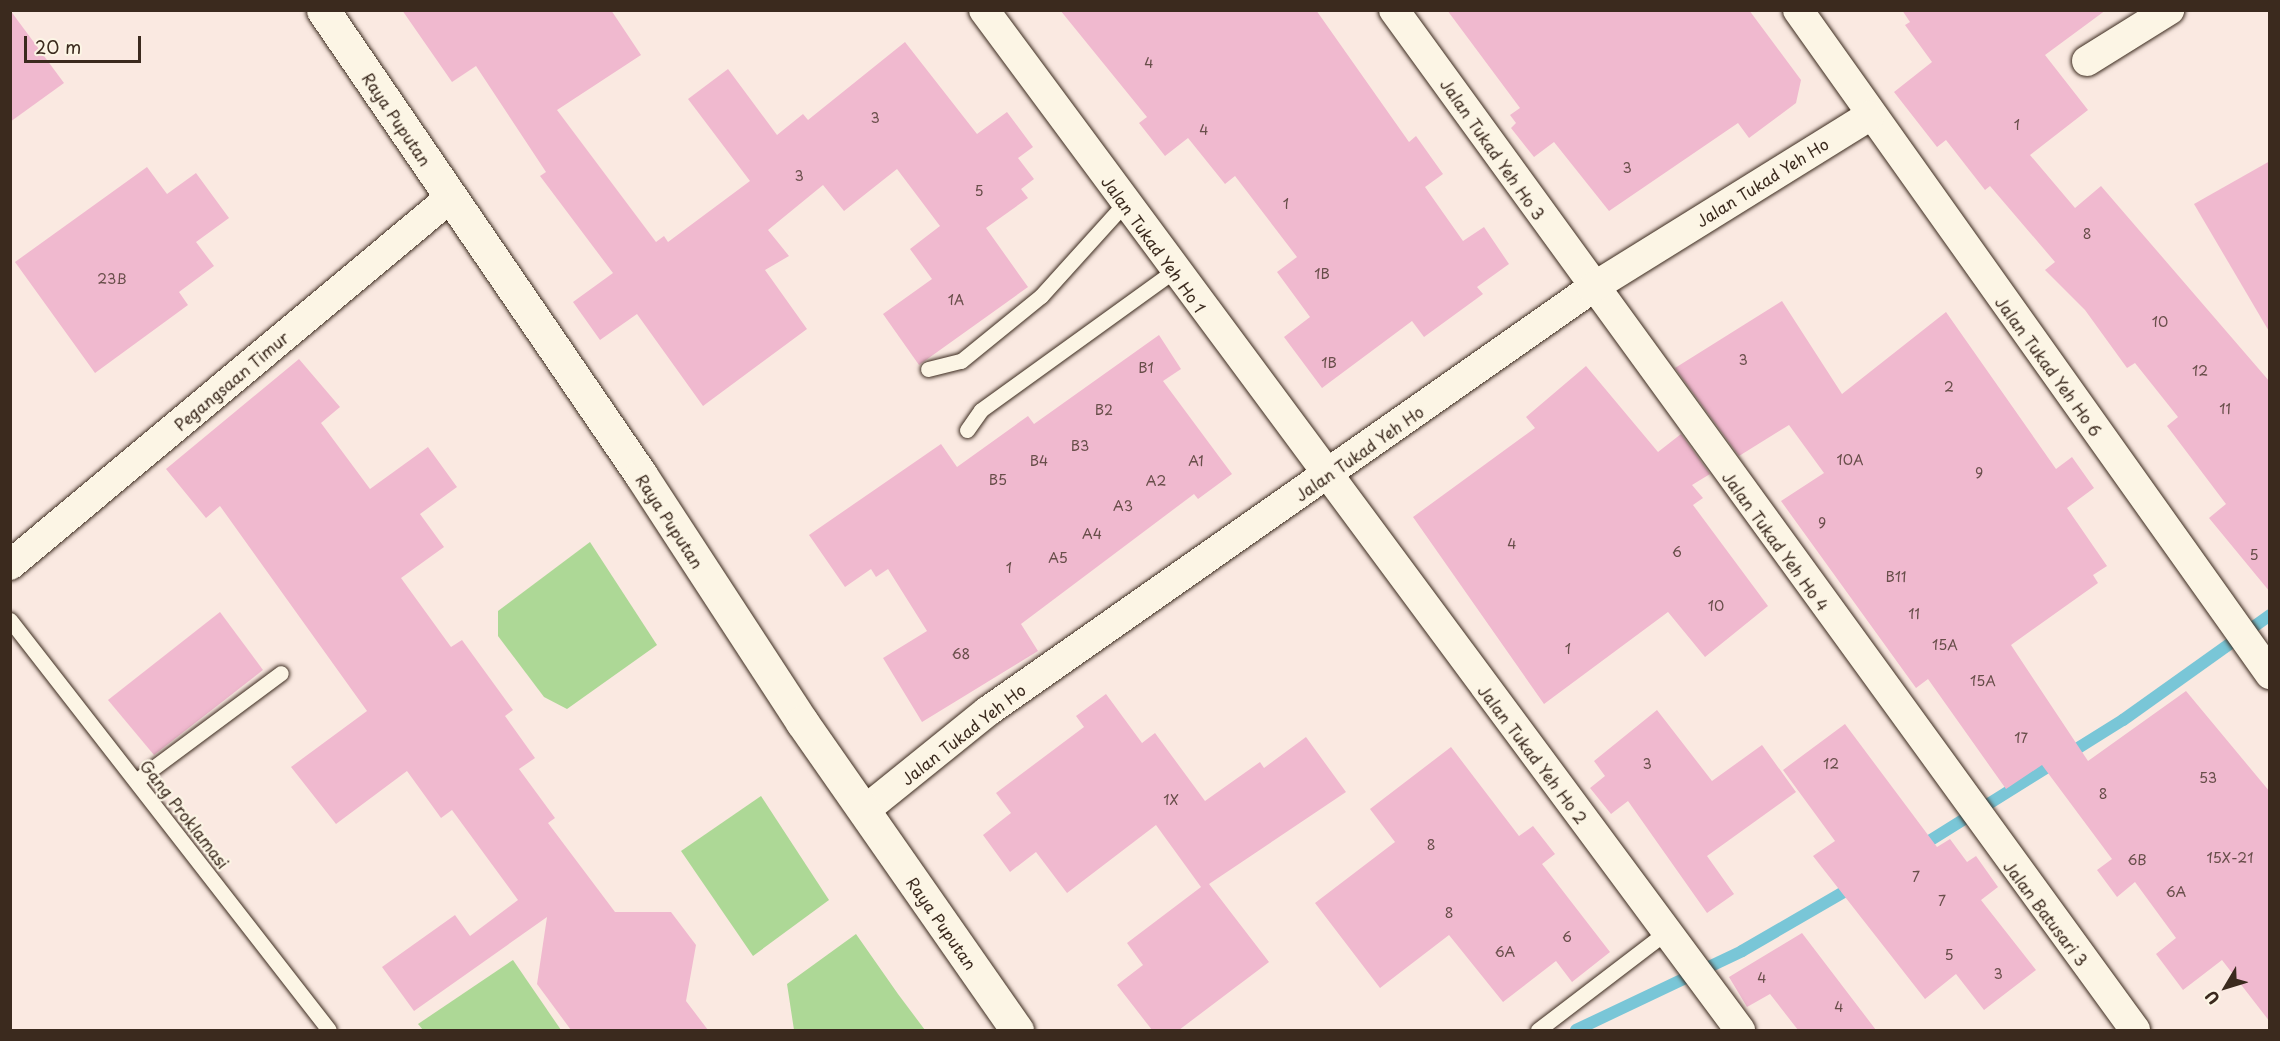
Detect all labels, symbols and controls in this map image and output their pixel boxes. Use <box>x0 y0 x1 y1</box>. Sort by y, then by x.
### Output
scale bar <box>27 24 144 62</box>
text: 20 m <box>35 33 81 60</box>
house number: 4 <box>1144 55 1154 71</box>
street label: Raya Puputan <box>359 69 435 169</box>
street label: Jalan Tukad Yeh Ho 3 <box>1437 74 1549 224</box>
house number: 3 <box>870 110 880 126</box>
house number: 1 <box>2014 117 2020 133</box>
house number: 4 <box>1199 122 1209 138</box>
street label: Jalan Tukad Yeh Ho <box>1692 133 1832 231</box>
house number: 3 <box>1622 160 1632 176</box>
house number: 3 <box>794 168 804 184</box>
street label: Jalan Tukad Yeh Ho 1 <box>1098 171 1210 317</box>
house number: 5 <box>974 183 984 199</box>
house number: 1 <box>1283 196 1289 212</box>
house number: 8 <box>2083 226 2091 242</box>
house number: 1B <box>1314 266 1330 282</box>
house number: 23B <box>97 271 127 287</box>
house number: 1A <box>948 292 964 308</box>
street label: Jalan Tukad Yeh Ho 6 <box>1991 292 2107 440</box>
house number: 10 <box>2152 314 2168 330</box>
street label: Pegangsaan Timur <box>170 328 292 434</box>
house number: 3 <box>1738 352 1748 368</box>
house number: 1B <box>1321 355 1337 371</box>
house number: B1 <box>1138 360 1154 376</box>
house number: 12 <box>2192 363 2208 379</box>
house number: 2 <box>1944 379 1954 395</box>
street label: Jalan Tukad Yeh Ho <box>1291 401 1427 505</box>
house number: 11 <box>2219 401 2231 417</box>
house number: B2 <box>1095 402 1113 418</box>
house number: B3 <box>1071 438 1089 454</box>
house number: 10A <box>1836 452 1864 468</box>
house number: B4 <box>1030 453 1048 469</box>
house number: A1 <box>1188 453 1204 469</box>
house number: 9 <box>1975 465 1983 481</box>
street label: Jalan Tukad Yeh Ho 4 <box>1719 467 1833 615</box>
street label: Raya Puputan <box>632 470 708 572</box>
house number: B5 <box>989 472 1007 488</box>
house number: A2 <box>1146 473 1166 489</box>
house number: A3 <box>1113 498 1133 514</box>
house number: 9 <box>1818 515 1826 531</box>
house number: A4 <box>1082 526 1102 542</box>
house number: 4 <box>1507 536 1517 552</box>
house number: 6 <box>1672 544 1682 560</box>
house number: 5 <box>2249 547 2259 563</box>
house number: A5 <box>1048 550 1068 566</box>
house number: 1 <box>1006 560 1012 576</box>
house number: B11 <box>1886 569 1906 585</box>
house number: 10 <box>1708 598 1724 614</box>
house number: 11 <box>1908 606 1920 622</box>
house number: 15A <box>1932 637 1958 653</box>
house number: 1 <box>1565 641 1571 657</box>
house number: 68 <box>952 646 970 662</box>
house number: 15A <box>1970 673 1996 689</box>
street label: Jalan Tukad Yeh Ho <box>897 679 1029 789</box>
street label: Jalan Tukad Yeh Ho 2 <box>1474 680 1592 828</box>
house number: 17 <box>2014 730 2028 746</box>
street label: Gang Proklamasi <box>137 756 233 872</box>
house number: 3 <box>1642 756 1652 772</box>
house number: 12 <box>1823 756 1839 772</box>
house number: 53 <box>2199 770 2217 786</box>
house number: 8 <box>2099 786 2107 802</box>
house number: 1X <box>1163 792 1179 808</box>
house number: 8 <box>1427 837 1435 853</box>
house number: 15X-21 <box>2207 850 2253 866</box>
house number: 6B <box>2127 852 2147 868</box>
street label: Jalan Batusari 3 <box>1999 856 2093 970</box>
house number: 7 <box>1912 869 1920 885</box>
street label: Raya Puputan <box>903 873 981 973</box>
house number: 6A <box>2166 884 2186 900</box>
house number: 7 <box>1938 893 1946 909</box>
house number: 8 <box>1445 905 1453 921</box>
house number: 6 <box>1562 929 1572 945</box>
house number: 6A <box>1495 944 1515 960</box>
house number: 5 <box>1944 947 1954 963</box>
north arrow <box>2196 957 2256 1017</box>
house number: 3 <box>1993 966 2003 982</box>
house number: 4 <box>1757 970 1767 986</box>
text: U <box>2199 986 2225 1010</box>
house number: 4 <box>1834 999 1844 1015</box>

